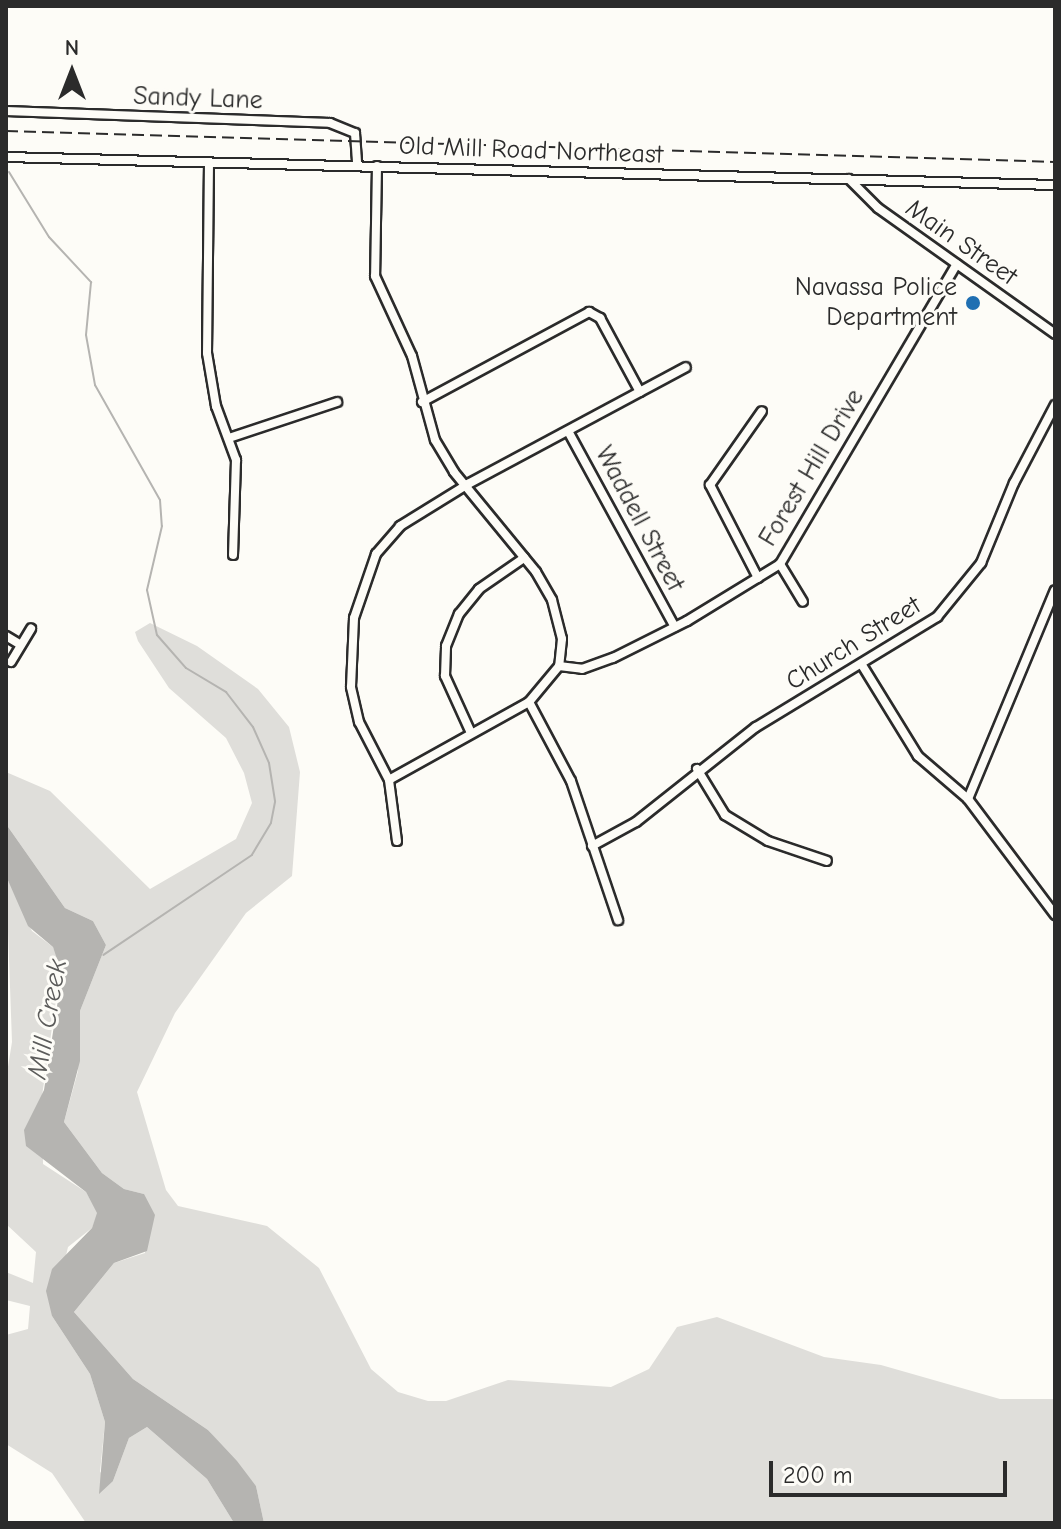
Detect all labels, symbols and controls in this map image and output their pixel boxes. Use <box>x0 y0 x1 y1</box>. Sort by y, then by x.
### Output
north arrow <box>32 32 112 112</box>
text: N <box>65 35 79 61</box>
street label: Sandy Lane <box>133 81 263 117</box>
street label: Old Mill Road Northeast <box>398 131 664 171</box>
street label: Main Street <box>899 193 1023 293</box>
place label: Navassa Police Department <box>795 272 957 334</box>
marker: Navassa Police Department <box>964 294 982 312</box>
street label: Forest Hill Drive <box>753 384 871 552</box>
street label: Waddell Street <box>588 441 690 597</box>
street label: Church Street <box>781 590 927 698</box>
water label: Mill Creek <box>20 957 74 1081</box>
scale bar <box>773 1445 1011 1495</box>
text: 200 m <box>783 1461 853 1489</box>

